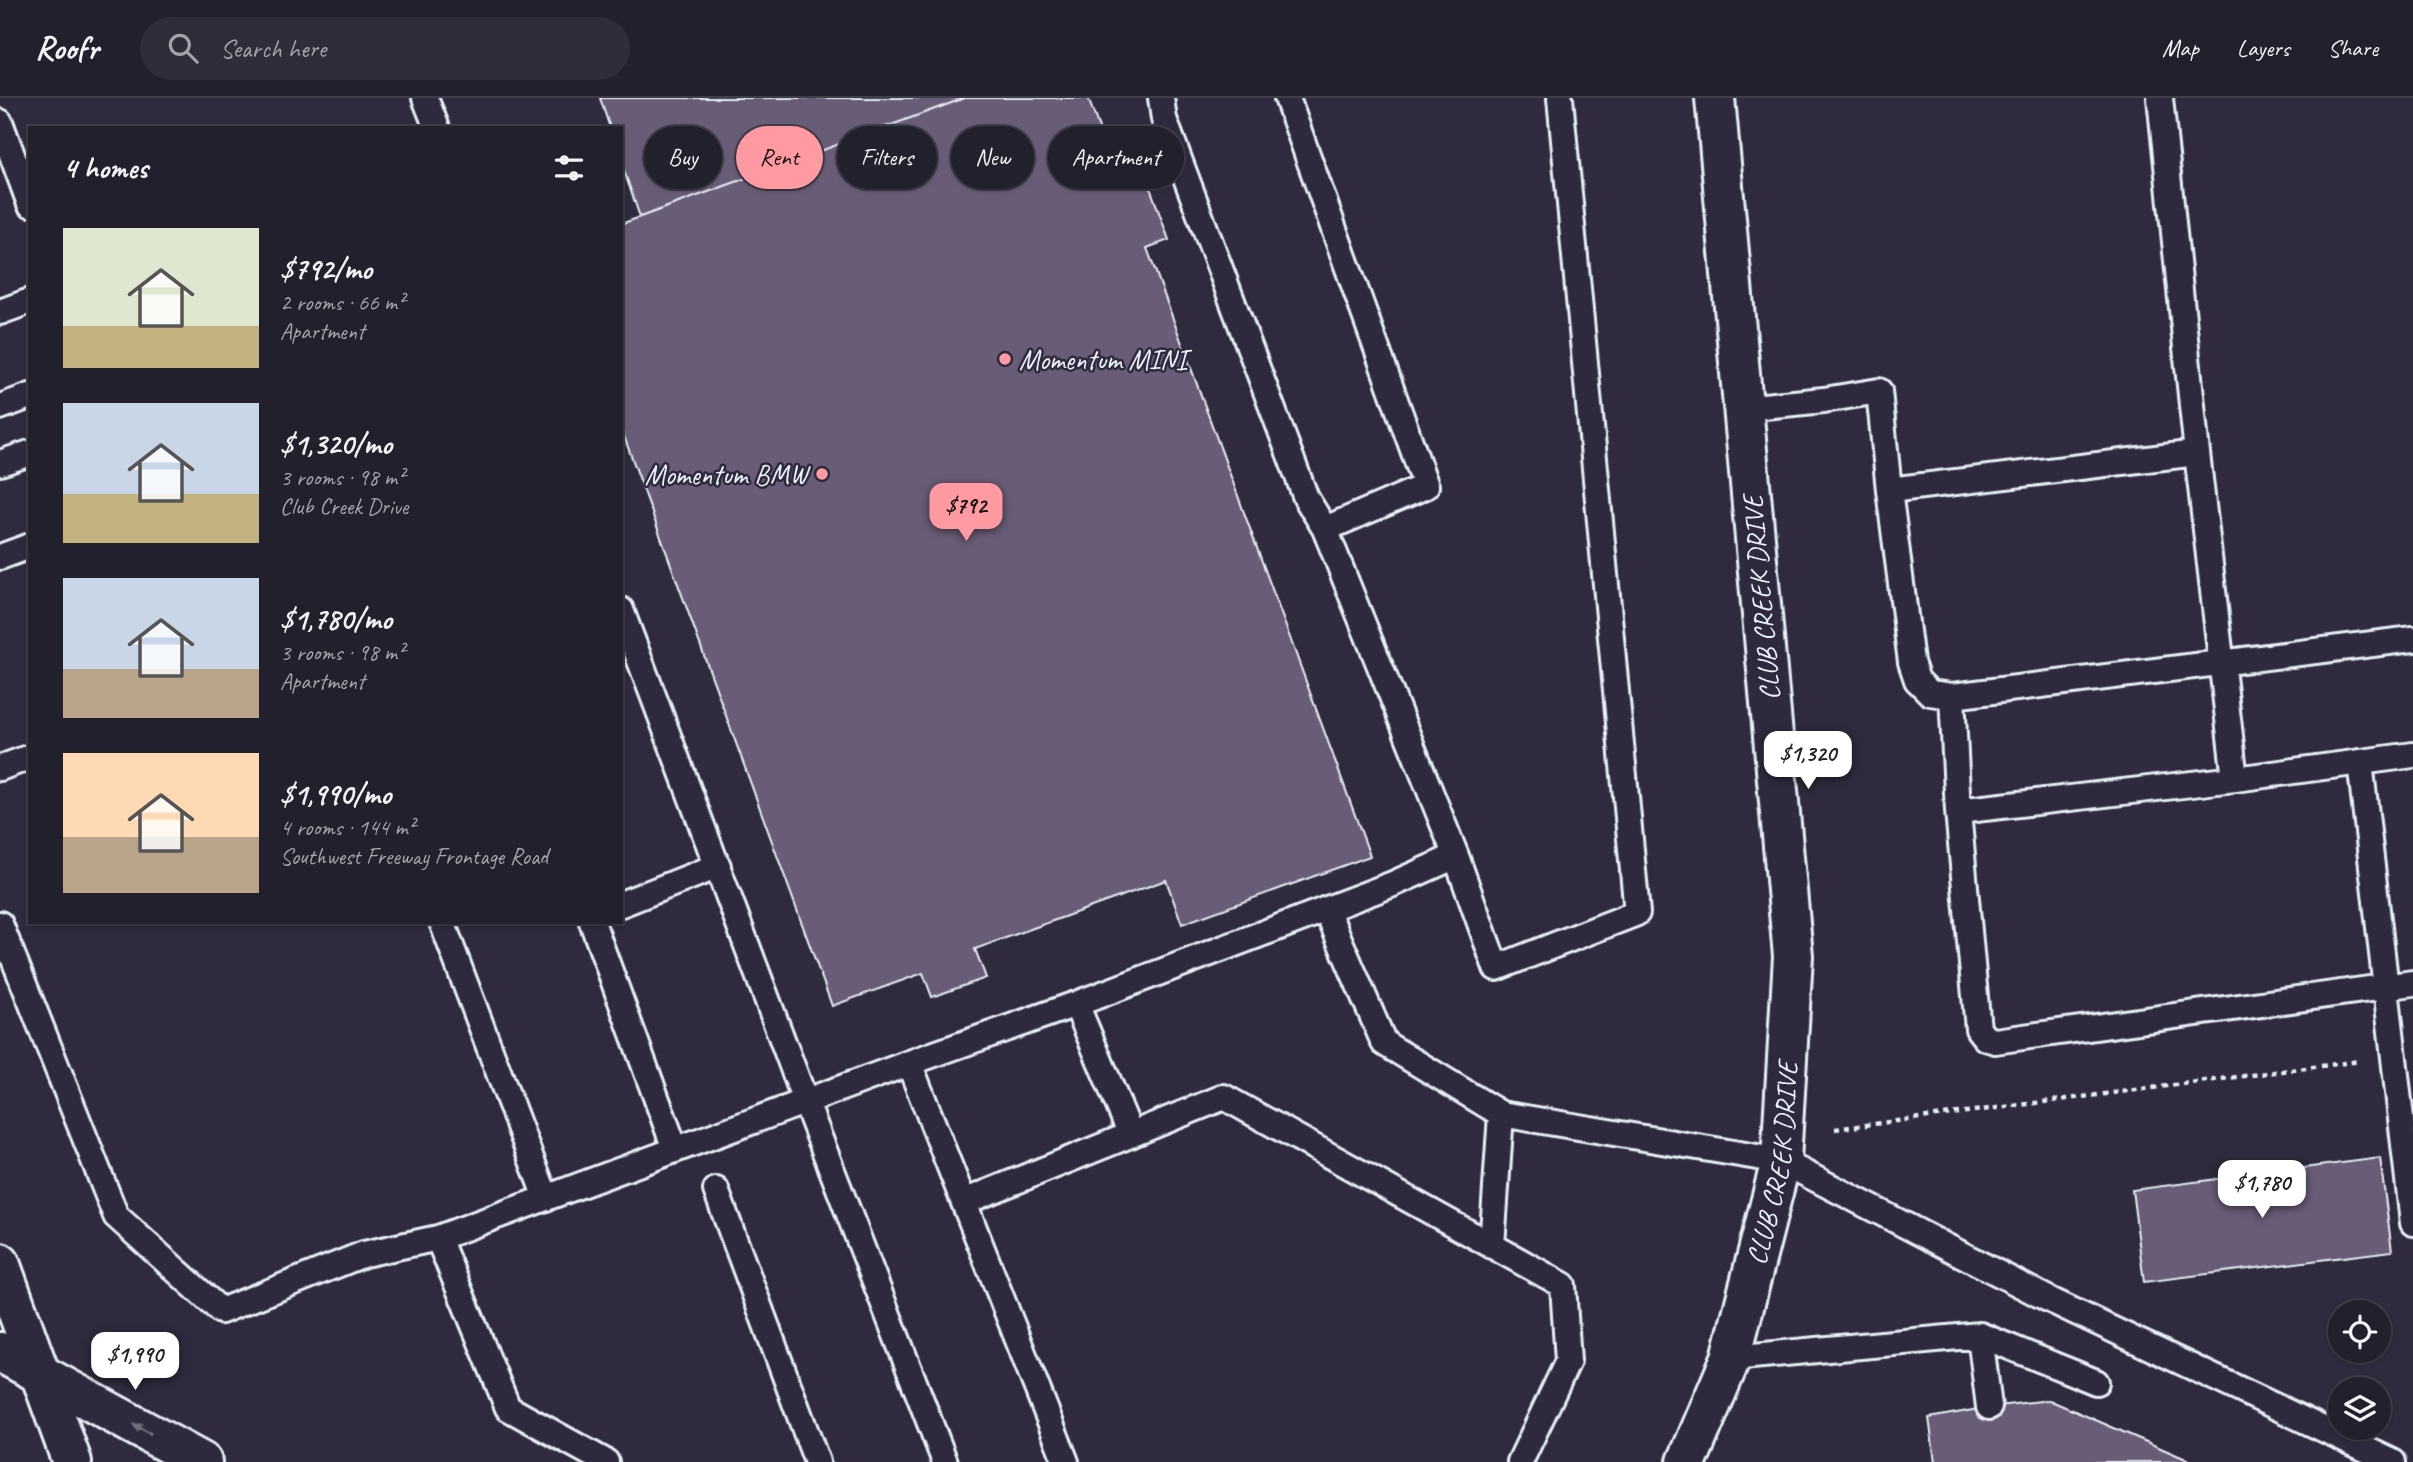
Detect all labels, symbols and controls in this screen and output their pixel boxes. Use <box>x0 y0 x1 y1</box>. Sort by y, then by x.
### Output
search box <box>140 17 630 80</box>
text: Roofr <box>35 27 98 69</box>
icon: search <box>164 29 202 67</box>
text: Search here <box>220 32 326 65</box>
text: Map <box>2162 33 2199 63</box>
text: Layers <box>2237 33 2290 63</box>
text: Share <box>2328 33 2378 63</box>
chip: Buy <box>644 126 722 189</box>
chip: Rent <box>736 126 823 189</box>
chip: Filters <box>837 126 937 189</box>
chip: New <box>951 126 1034 189</box>
chip: Apartment <box>1048 126 1184 189</box>
text: 4 homes <box>63 149 148 187</box>
icon: filters <box>550 149 588 187</box>
text: $792/mo <box>280 250 372 288</box>
icon: home <box>119 256 203 340</box>
text: 2 rooms · 66 m² <box>280 288 404 317</box>
text: Apartment <box>280 317 365 346</box>
place label: Momentum MINI <box>1019 342 1193 377</box>
marker: Momentum MINI <box>997 351 1013 367</box>
text: $1,320/mo <box>280 425 392 463</box>
icon: home <box>119 431 203 515</box>
place label: Momentum BMW <box>645 457 811 492</box>
text: 3 rooms · 98 m² <box>280 463 404 492</box>
marker: Momentum BMW <box>814 466 830 482</box>
pin: $792 <box>925 484 1007 543</box>
street label: CLUB CREEK DRIVE <box>1734 490 1787 702</box>
text: $792 <box>945 491 987 520</box>
text: Club Creek Drive <box>280 492 408 521</box>
text: $1,780/mo <box>280 600 392 638</box>
icon: home <box>119 606 203 690</box>
text: 3 rooms · 98 m² <box>280 638 404 667</box>
text: Apartment <box>280 667 365 696</box>
pin: $1,320 <box>1751 732 1865 791</box>
text: $1,320 <box>1780 739 1836 768</box>
text: $1,990/mo <box>280 775 391 813</box>
icon: home <box>119 781 203 865</box>
text: 4 rooms · 144 m² <box>280 813 415 842</box>
text: Southwest Freeway Frontage Road <box>280 842 548 871</box>
street label: CLUB CREEK DRIVE <box>1738 1057 1805 1268</box>
pin: $1,780 <box>2205 1160 2319 1220</box>
text: $1,780 <box>2234 1168 2290 1197</box>
map controls <box>2328 1300 2391 1440</box>
button: locate <box>2328 1300 2391 1363</box>
pin: $1,990 <box>78 1332 192 1392</box>
text: $1,990 <box>107 1340 163 1369</box>
button: layers <box>2328 1377 2391 1440</box>
one-way arrow <box>132 1423 151 1435</box>

